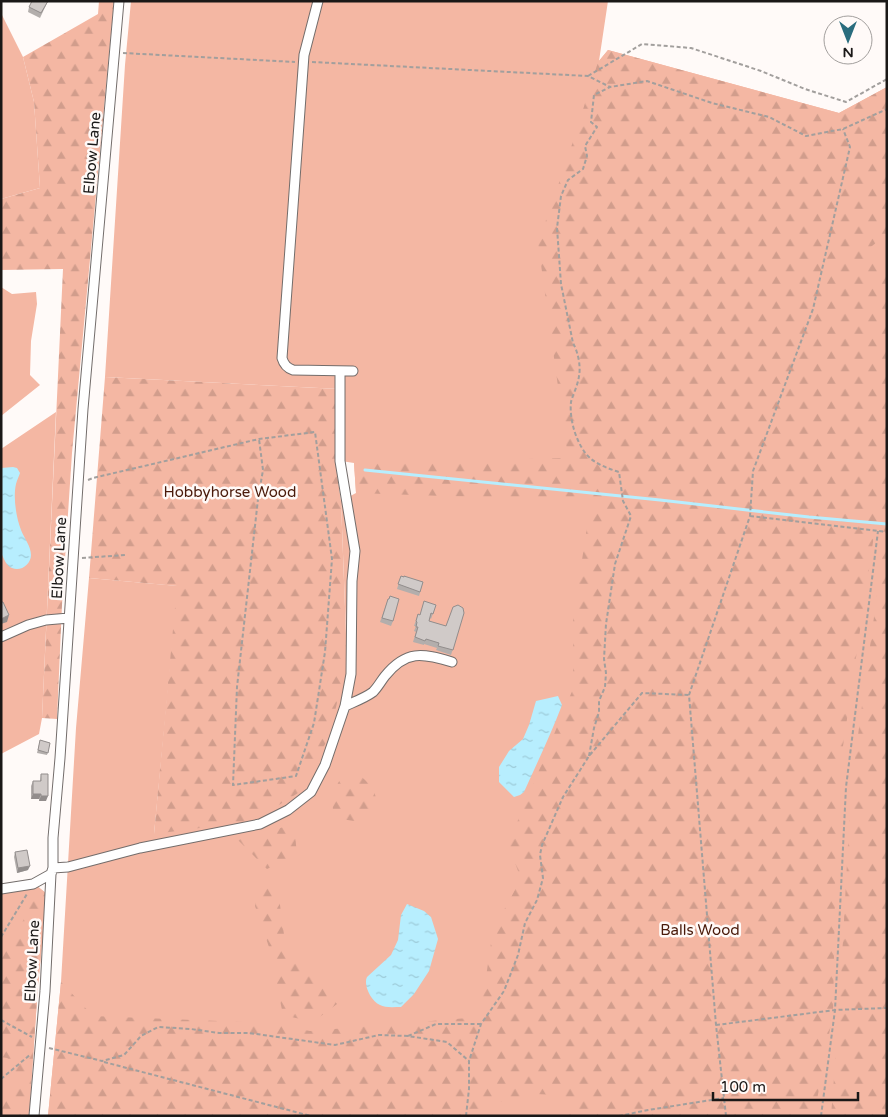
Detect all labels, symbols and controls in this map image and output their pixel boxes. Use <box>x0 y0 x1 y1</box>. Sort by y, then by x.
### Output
north arrow <box>823 15 873 65</box>
text: N <box>842 44 854 61</box>
street label: Elbow Lane <box>79 111 105 195</box>
park label: Hobbyhorse Wood <box>164 483 296 501</box>
street label: Elbow Lane <box>48 516 70 600</box>
street label: Elbow Lane <box>21 919 43 1003</box>
park label: Balls Wood <box>660 921 740 939</box>
scale bar <box>713 1070 858 1102</box>
text: 100 m <box>720 1078 766 1096</box>

